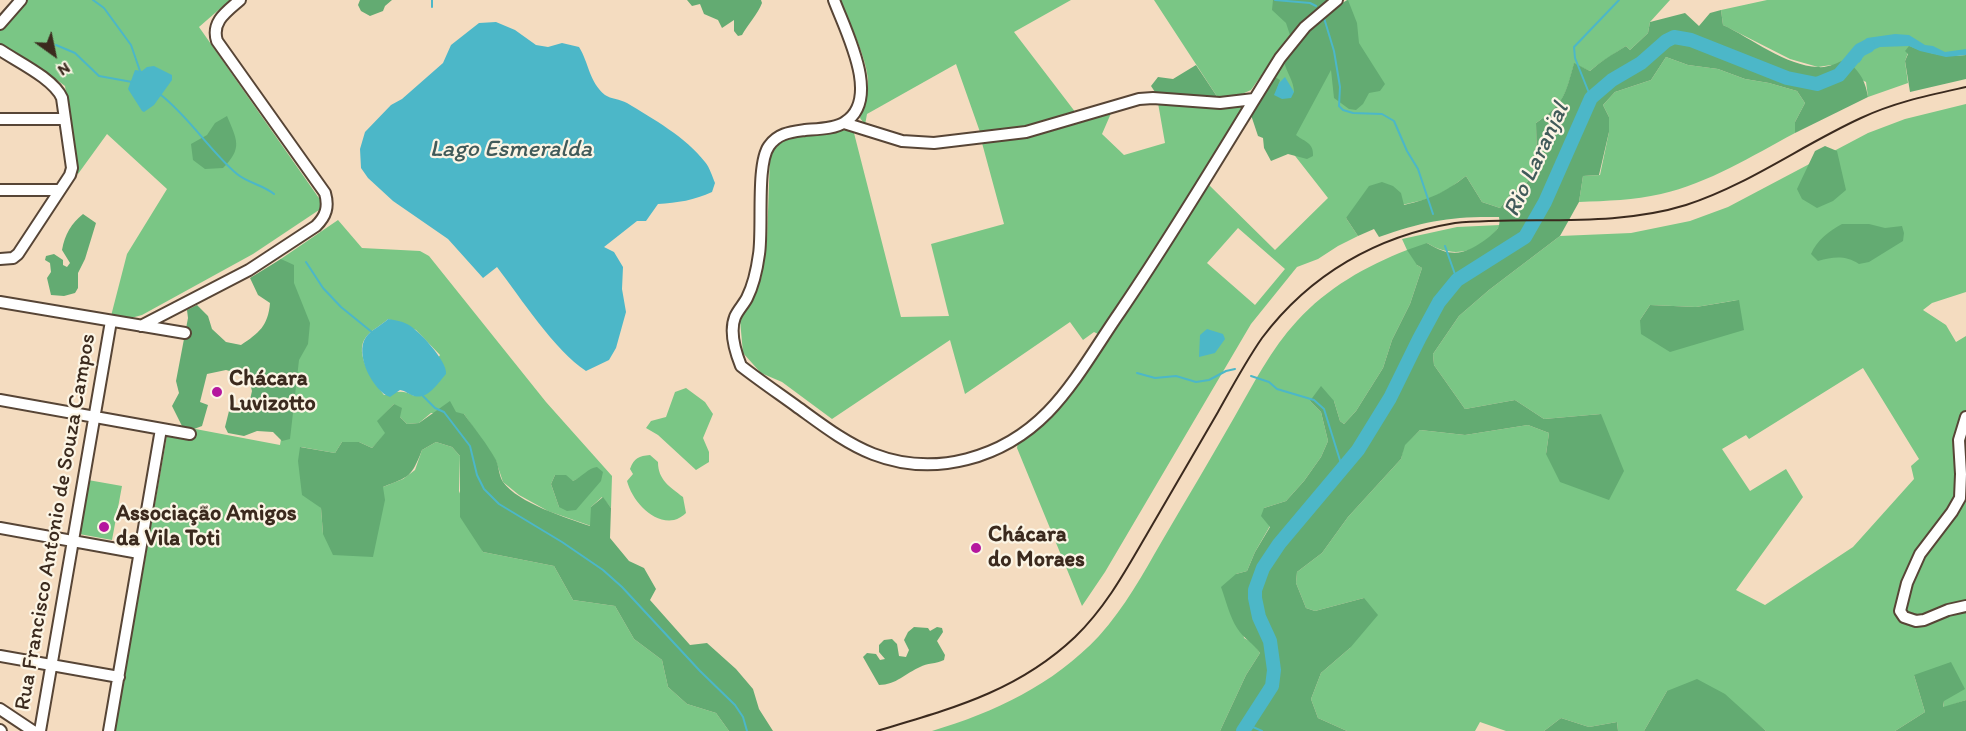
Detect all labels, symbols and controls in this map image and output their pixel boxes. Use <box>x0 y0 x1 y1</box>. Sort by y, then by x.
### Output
north arrow <box>24 24 84 84</box>
text: N <box>54 59 74 80</box>
water label: Rio Laranjal <box>1498 99 1576 221</box>
water label: Lago Esmeralda <box>430 136 592 164</box>
street label: Rua Francisco Antonio de Souza Campos <box>10 332 102 712</box>
place label: Chácara Luvizotto <box>229 366 316 418</box>
marker: Chácara Luvizotto <box>210 385 224 399</box>
place label: Associação Amigos da Vila Toti <box>116 501 297 552</box>
marker: Associação Amigos da Vila Toti <box>97 520 111 534</box>
place label: Chácara do Moraes <box>988 522 1085 574</box>
marker: Chácara do Moraes <box>969 541 983 555</box>

